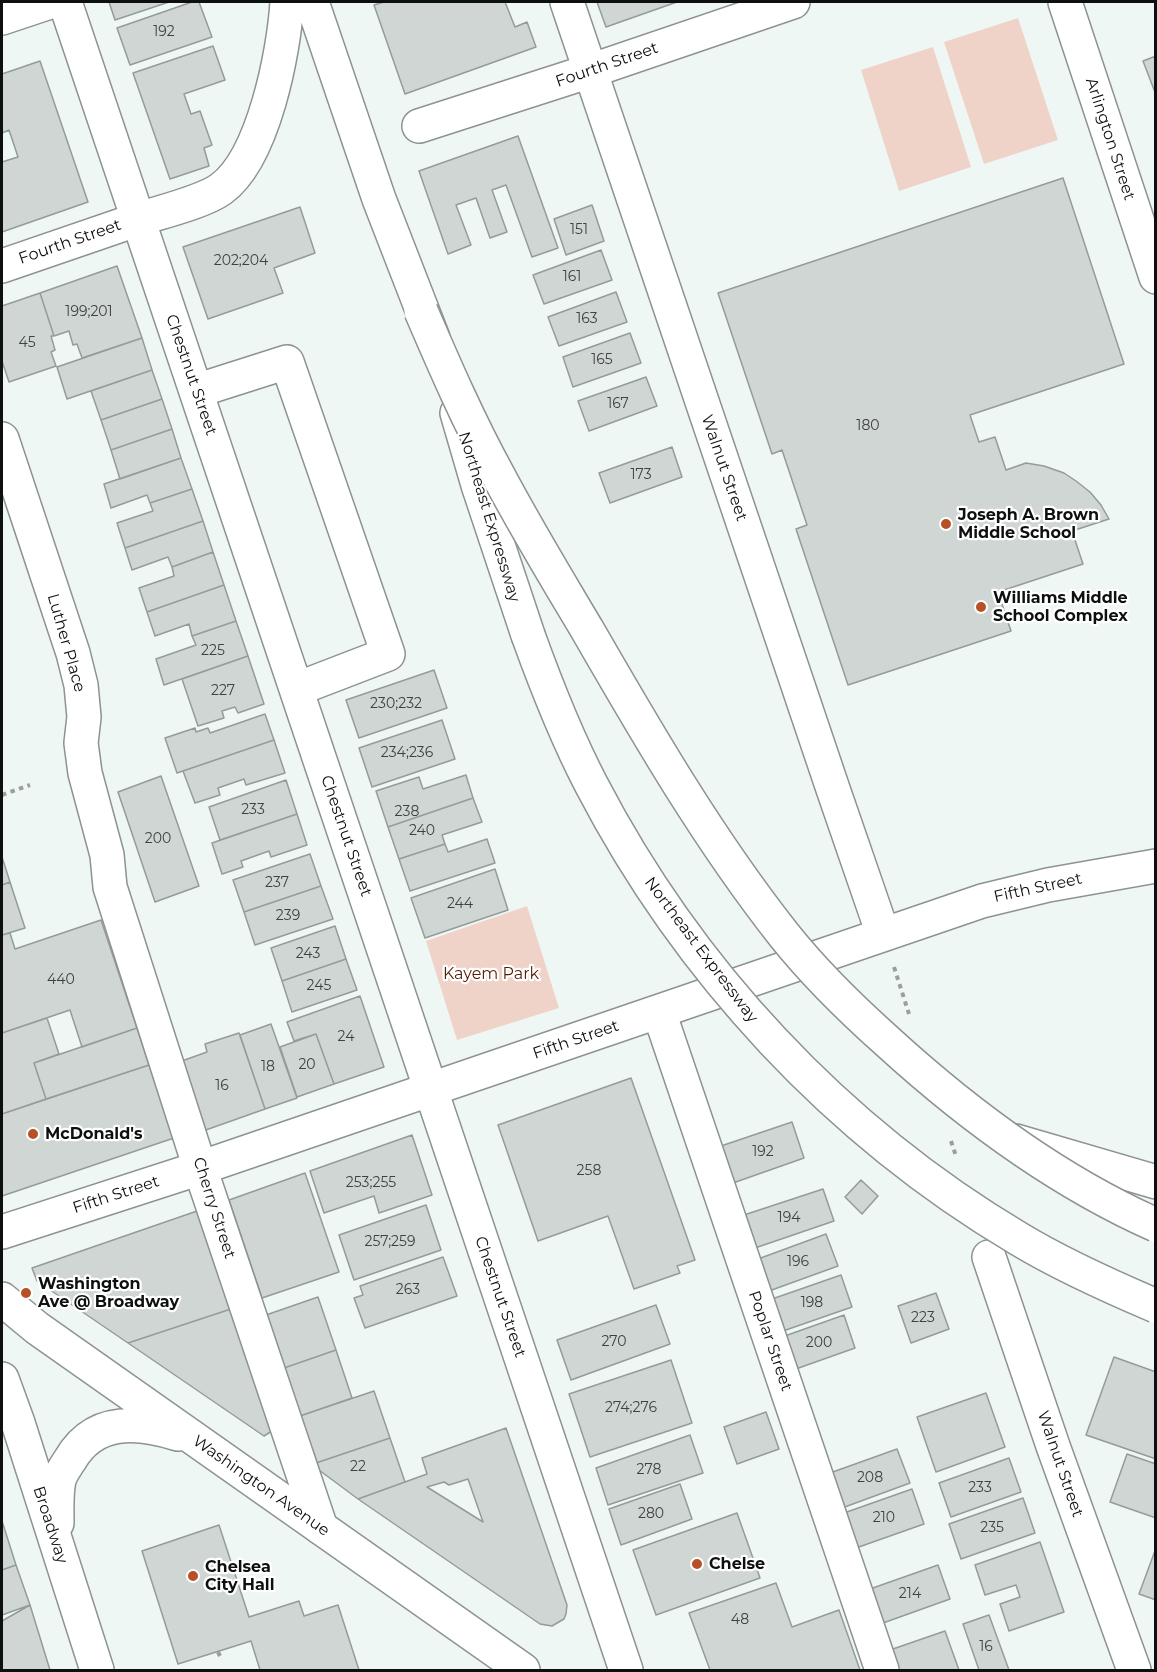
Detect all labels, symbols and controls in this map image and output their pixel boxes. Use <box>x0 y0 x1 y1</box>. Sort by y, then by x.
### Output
house number: 192 <box>153 24 175 40</box>
street label: Fourth Street <box>553 38 661 92</box>
street label: Arlington Street <box>1081 75 1139 203</box>
street label: Fourth Street <box>16 215 124 269</box>
house number: 151 <box>570 222 588 238</box>
house number: 202;204 <box>214 253 268 269</box>
house number: 161 <box>563 269 581 285</box>
house number: 199;201 <box>65 304 113 320</box>
house number: 163 <box>576 311 598 327</box>
street label: Chestnut Street <box>161 312 221 438</box>
house number: 45 <box>18 335 36 351</box>
house number: 165 <box>591 352 613 368</box>
house number: 167 <box>607 396 629 412</box>
street label: Walnut Street <box>697 412 751 524</box>
house number: 180 <box>856 418 880 434</box>
street label: Northeast Expressway <box>454 430 524 604</box>
house number: 173 <box>630 467 652 483</box>
place label: Joseph A. Brown Middle School <box>958 505 1099 543</box>
marker: Joseph A. Brown Middle School <box>939 517 953 531</box>
place label: Williams Middle School Complex <box>993 588 1128 626</box>
street label: Luther Place <box>43 592 89 694</box>
marker: Williams Middle School Complex <box>974 600 988 614</box>
house number: 225 <box>201 643 225 659</box>
house number: 227 <box>211 683 235 699</box>
house number: 230;232 <box>370 696 422 712</box>
house number: 234;236 <box>381 745 433 761</box>
street label: Chestnut Street <box>316 773 376 899</box>
house number: 233 <box>241 802 265 818</box>
house number: 238 <box>395 804 419 820</box>
house number: 240 <box>409 823 435 839</box>
house number: 200 <box>145 831 171 847</box>
street label: Fifth Street <box>992 869 1084 907</box>
street label: Northeast Expressway <box>640 873 762 1027</box>
house number: 237 <box>265 875 289 891</box>
house number: 244 <box>447 896 473 912</box>
house number: 239 <box>276 908 300 924</box>
house number: 243 <box>296 946 320 962</box>
park label: Kayem Park <box>443 964 539 984</box>
house number: 440 <box>47 972 75 988</box>
house number: 245 <box>307 978 331 994</box>
street label: Fifth Street <box>530 1016 622 1064</box>
house number: 24 <box>338 1029 354 1045</box>
house number: 20 <box>298 1057 316 1073</box>
house number: 18 <box>261 1059 275 1075</box>
house number: 16 <box>215 1078 229 1094</box>
place label: McDonald's <box>45 1124 142 1144</box>
marker: McDonald's <box>26 1127 40 1141</box>
house number: 192 <box>752 1144 774 1160</box>
street label: Cherry Street <box>189 1155 239 1261</box>
house number: 258 <box>577 1163 601 1179</box>
street label: Fifth Street <box>70 1172 162 1218</box>
house number: 253;255 <box>346 1175 396 1191</box>
house number: 194 <box>778 1210 800 1226</box>
house number: 257;259 <box>364 1234 416 1250</box>
street label: Chestnut Street <box>470 1234 530 1360</box>
house number: 196 <box>787 1254 809 1270</box>
place label: Washington Ave @ Broadway <box>38 1274 179 1312</box>
house number: 263 <box>396 1282 420 1298</box>
marker: Washington Ave @ Broadway <box>19 1286 33 1300</box>
street label: Poplar Street <box>744 1288 796 1394</box>
house number: 198 <box>801 1295 823 1311</box>
house number: 223 <box>911 1310 935 1326</box>
house number: 270 <box>601 1334 627 1350</box>
house number: 200 <box>806 1335 832 1351</box>
house number: 274;276 <box>605 1400 657 1416</box>
street label: Walnut Street <box>1033 1408 1087 1520</box>
street label: Washington Avenue <box>189 1431 333 1541</box>
house number: 22 <box>350 1459 366 1475</box>
house number: 278 <box>637 1462 661 1478</box>
house number: 208 <box>857 1470 883 1486</box>
house number: 233 <box>968 1480 992 1496</box>
street label: Broadway <box>28 1484 72 1566</box>
house number: 280 <box>638 1506 664 1522</box>
house number: 210 <box>873 1510 895 1526</box>
house number: 235 <box>980 1520 1004 1536</box>
place label: Chelse <box>709 1554 765 1574</box>
place label: Chelsea City Hall <box>205 1557 275 1595</box>
marker: Chelse <box>690 1557 704 1571</box>
marker: Chelsea City Hall <box>186 1569 200 1583</box>
house number: 214 <box>899 1586 921 1602</box>
house number: 48 <box>731 1612 749 1628</box>
house number: 16 <box>979 1639 993 1655</box>

